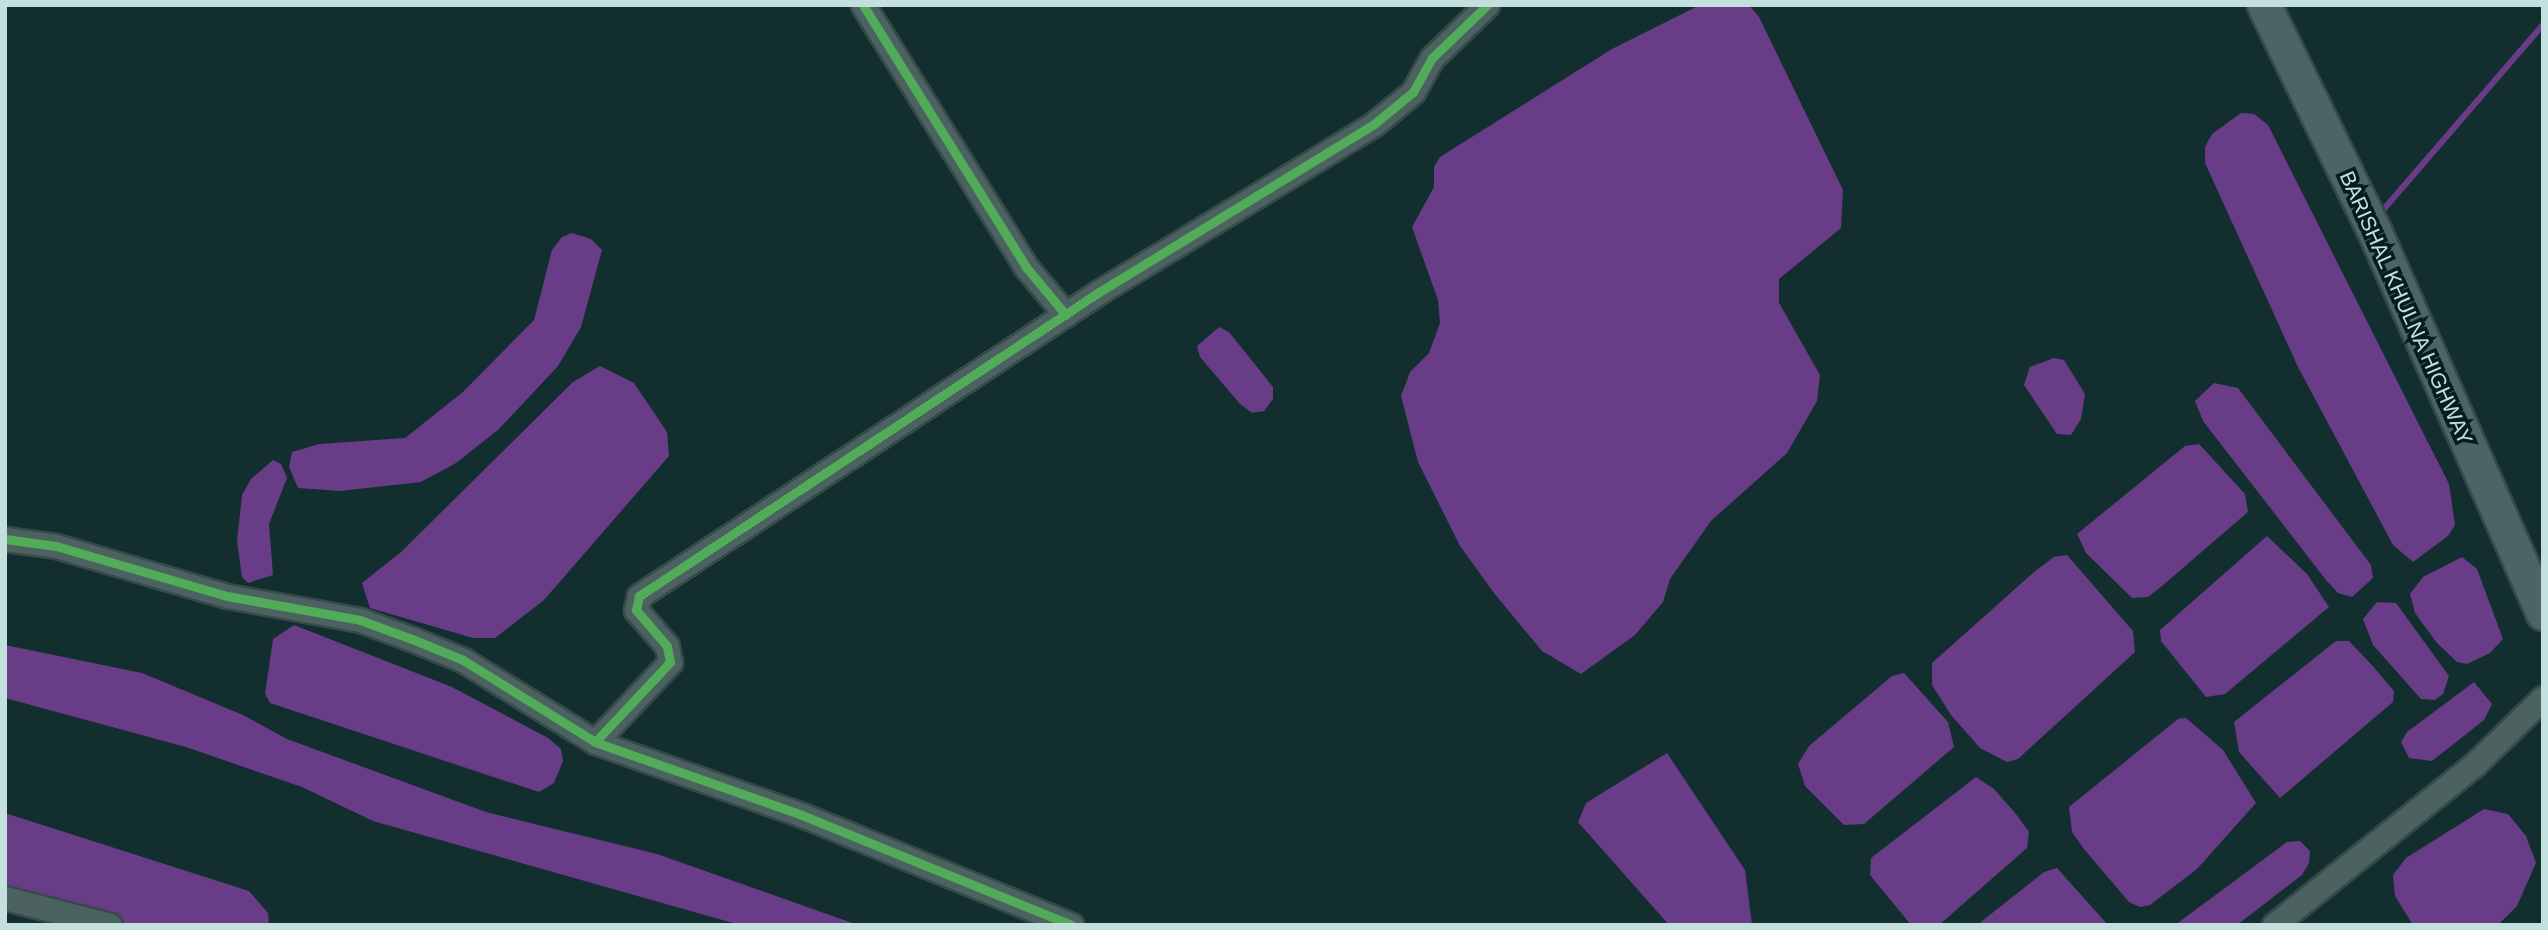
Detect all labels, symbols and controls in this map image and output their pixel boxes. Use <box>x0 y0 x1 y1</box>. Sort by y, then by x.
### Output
street label: BARISHAL KHULNA HIGHWAY <box>2334 166 2478 450</box>

